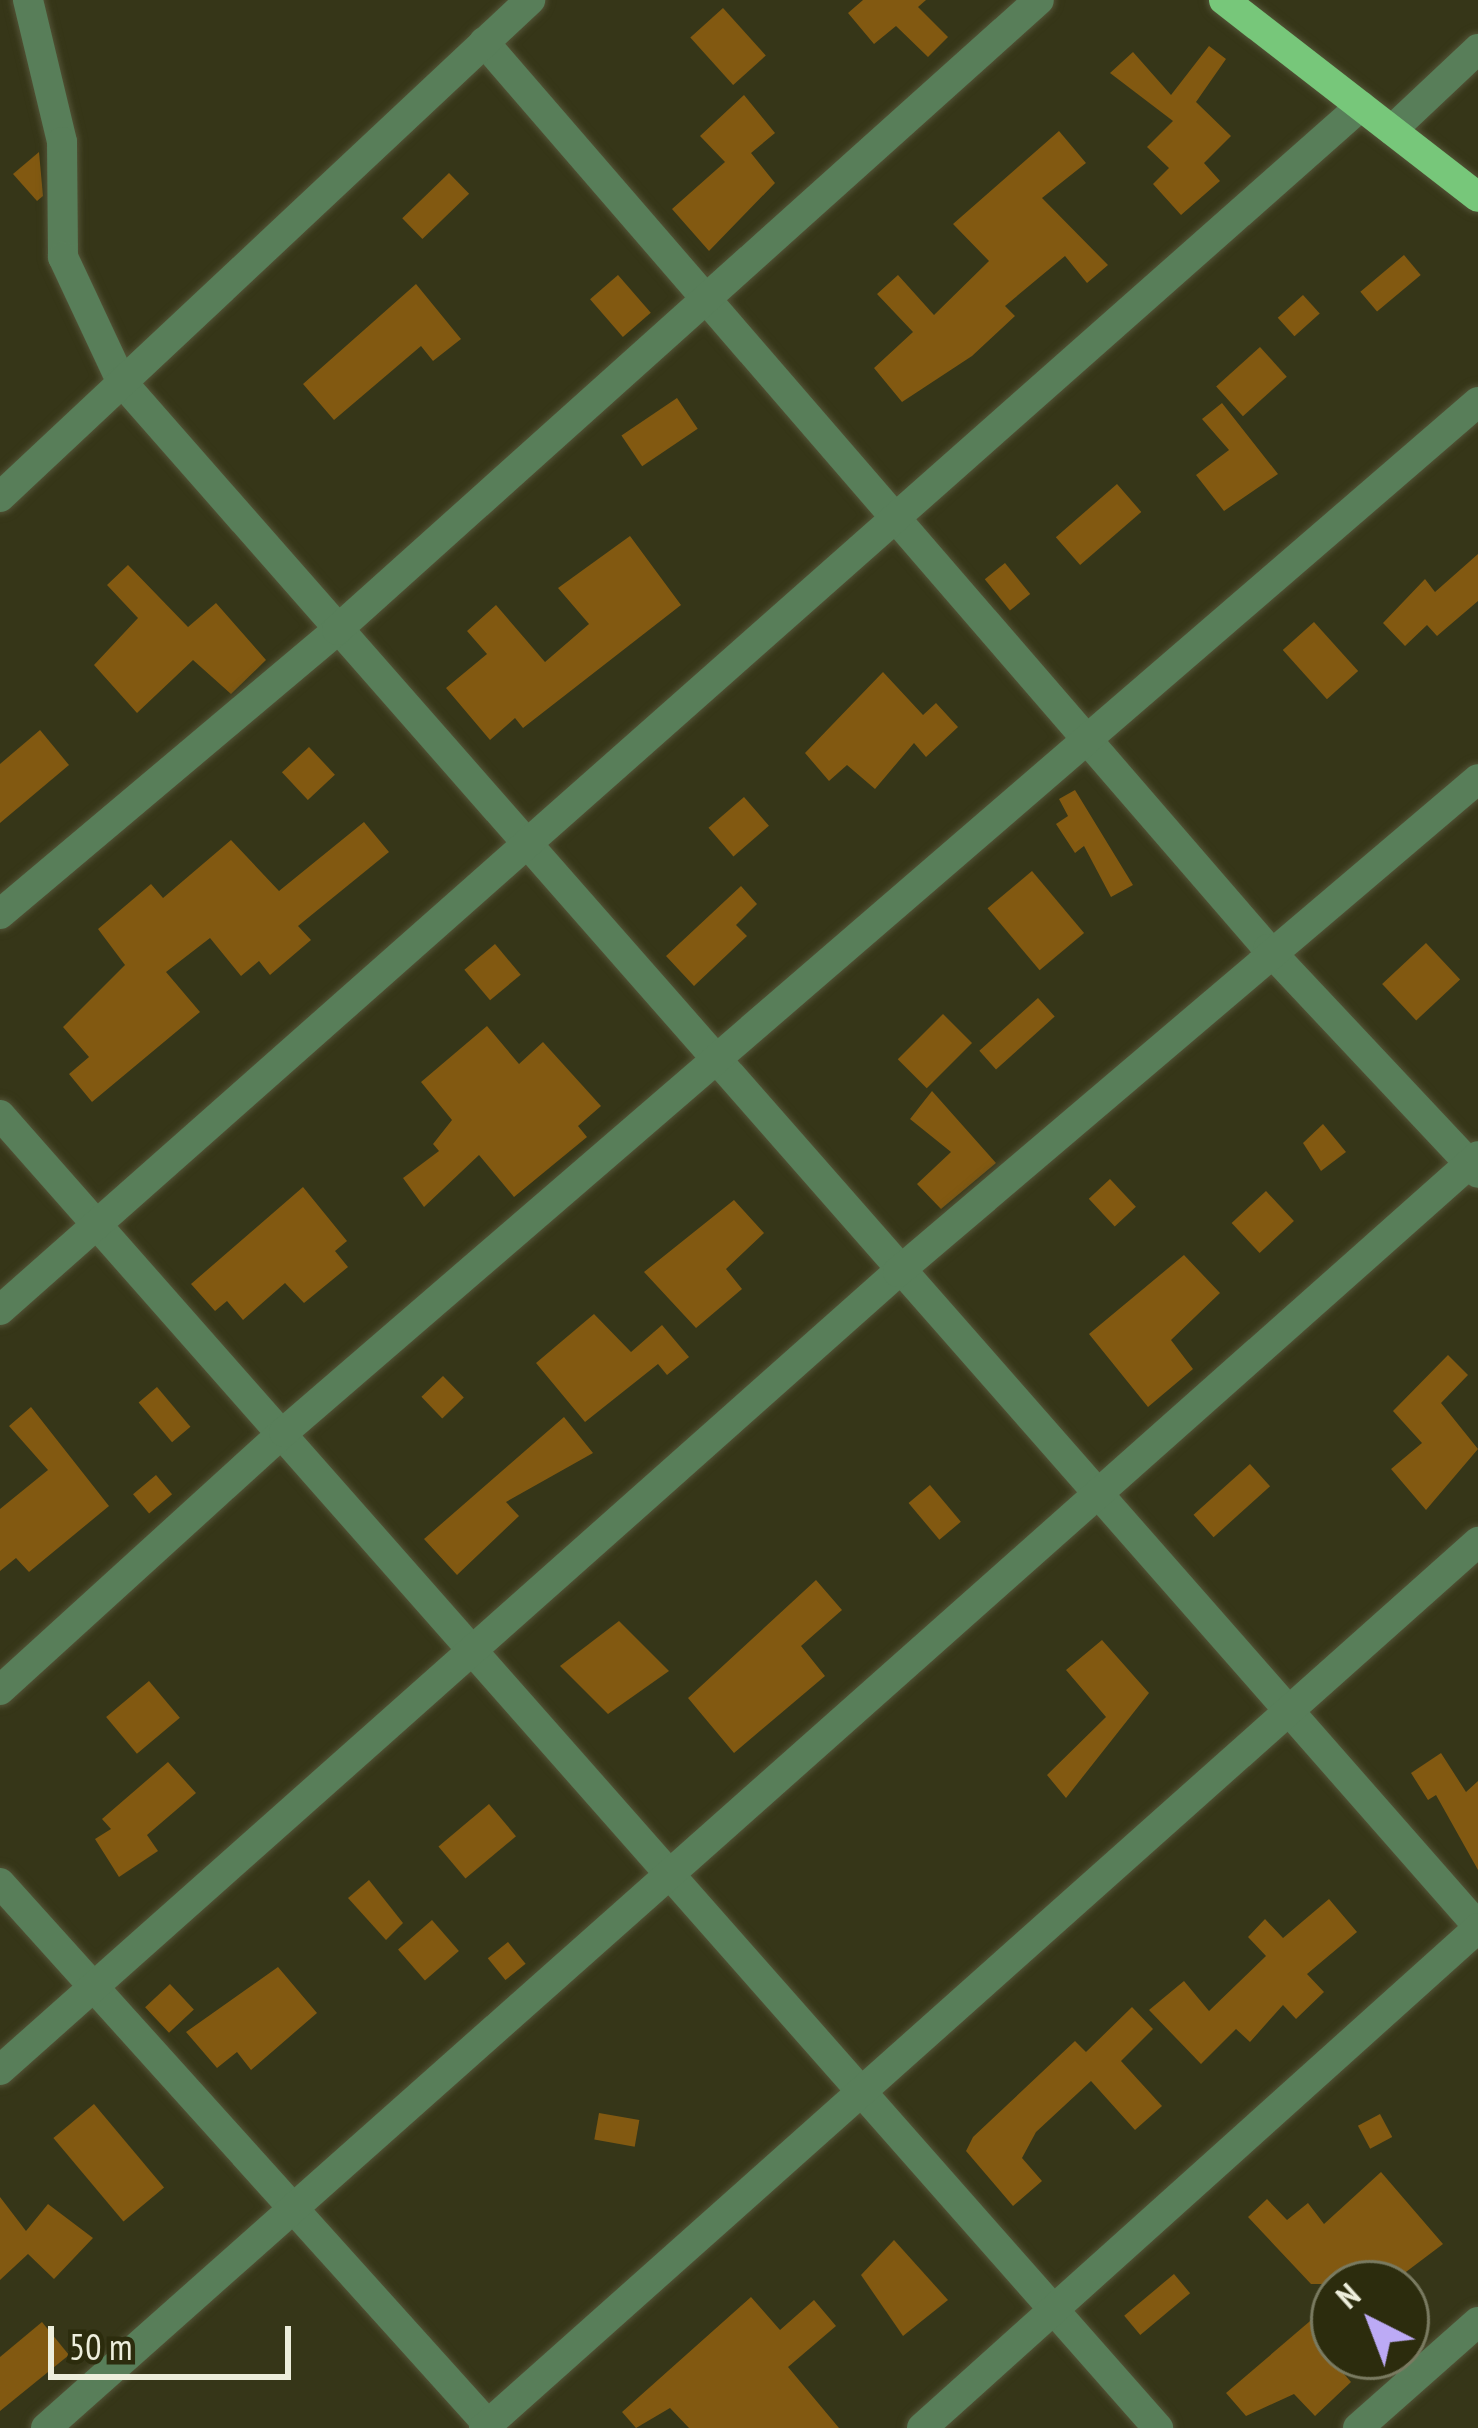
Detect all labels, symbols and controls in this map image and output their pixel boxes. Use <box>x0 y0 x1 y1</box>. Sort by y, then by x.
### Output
north arrow <box>1310 2260 1430 2380</box>
text: N <box>1327 2273 1369 2317</box>
scale bar <box>54 2302 297 2376</box>
text: 50 m <box>69 2323 132 2370</box>

